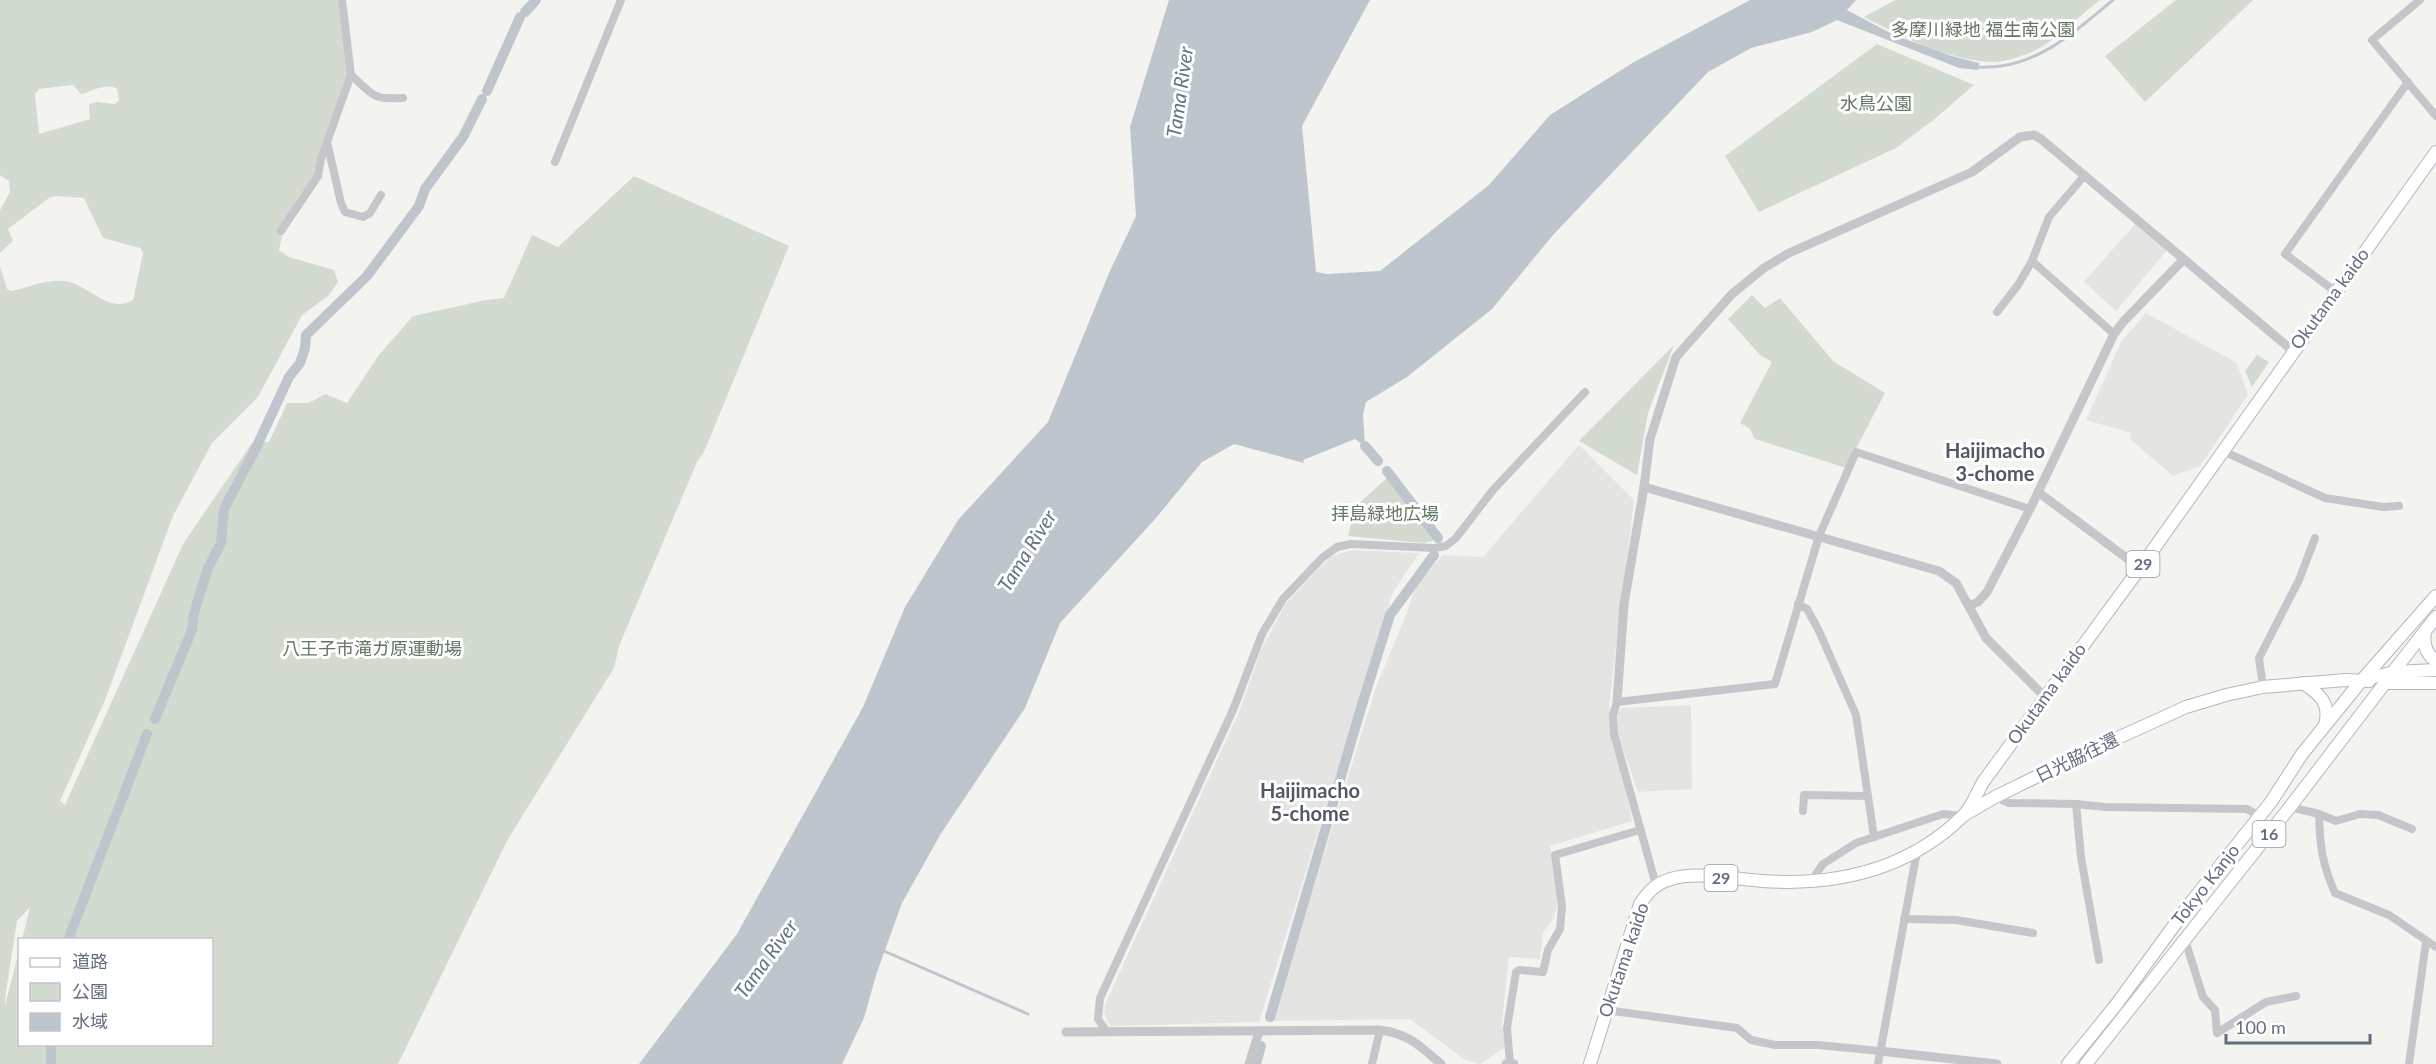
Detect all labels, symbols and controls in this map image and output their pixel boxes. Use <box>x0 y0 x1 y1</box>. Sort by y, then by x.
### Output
park label: 多摩川緑地 福生南公園 <box>1891 18 2075 40</box>
water label: Tama River <box>1161 44 1197 139</box>
park label: 水鳥公園 <box>1840 92 1912 114</box>
street label: Okutama kaido <box>2285 243 2373 353</box>
district label: Haijimacho 3-chome <box>1945 438 2045 485</box>
park label: 拝島緑地広場 <box>1331 502 1439 524</box>
water label: Tama River <box>992 504 1061 596</box>
road number: 29 <box>2126 551 2160 577</box>
park label: 八王子市滝ガ原運動場 <box>282 637 462 659</box>
street label: Okutama kaido <box>2002 638 2090 748</box>
street label: 日光脇往還 <box>2031 727 2122 787</box>
district label: Haijimacho 5-chome <box>1260 778 1360 825</box>
road number: 16 <box>2252 821 2286 847</box>
street label: Tokyo Kanjo <box>2167 839 2244 929</box>
road number: 29 <box>1704 865 1738 891</box>
street label: Okutama kaido <box>1593 899 1653 1020</box>
water label: Tama River <box>729 913 802 1002</box>
legend <box>18 938 213 1046</box>
text: 道路 <box>72 950 108 972</box>
text: 公園 <box>72 980 108 1002</box>
scale bar <box>2226 1007 2370 1045</box>
text: 水域 <box>72 1010 108 1032</box>
text: 100 m <box>2235 1016 2286 1038</box>

